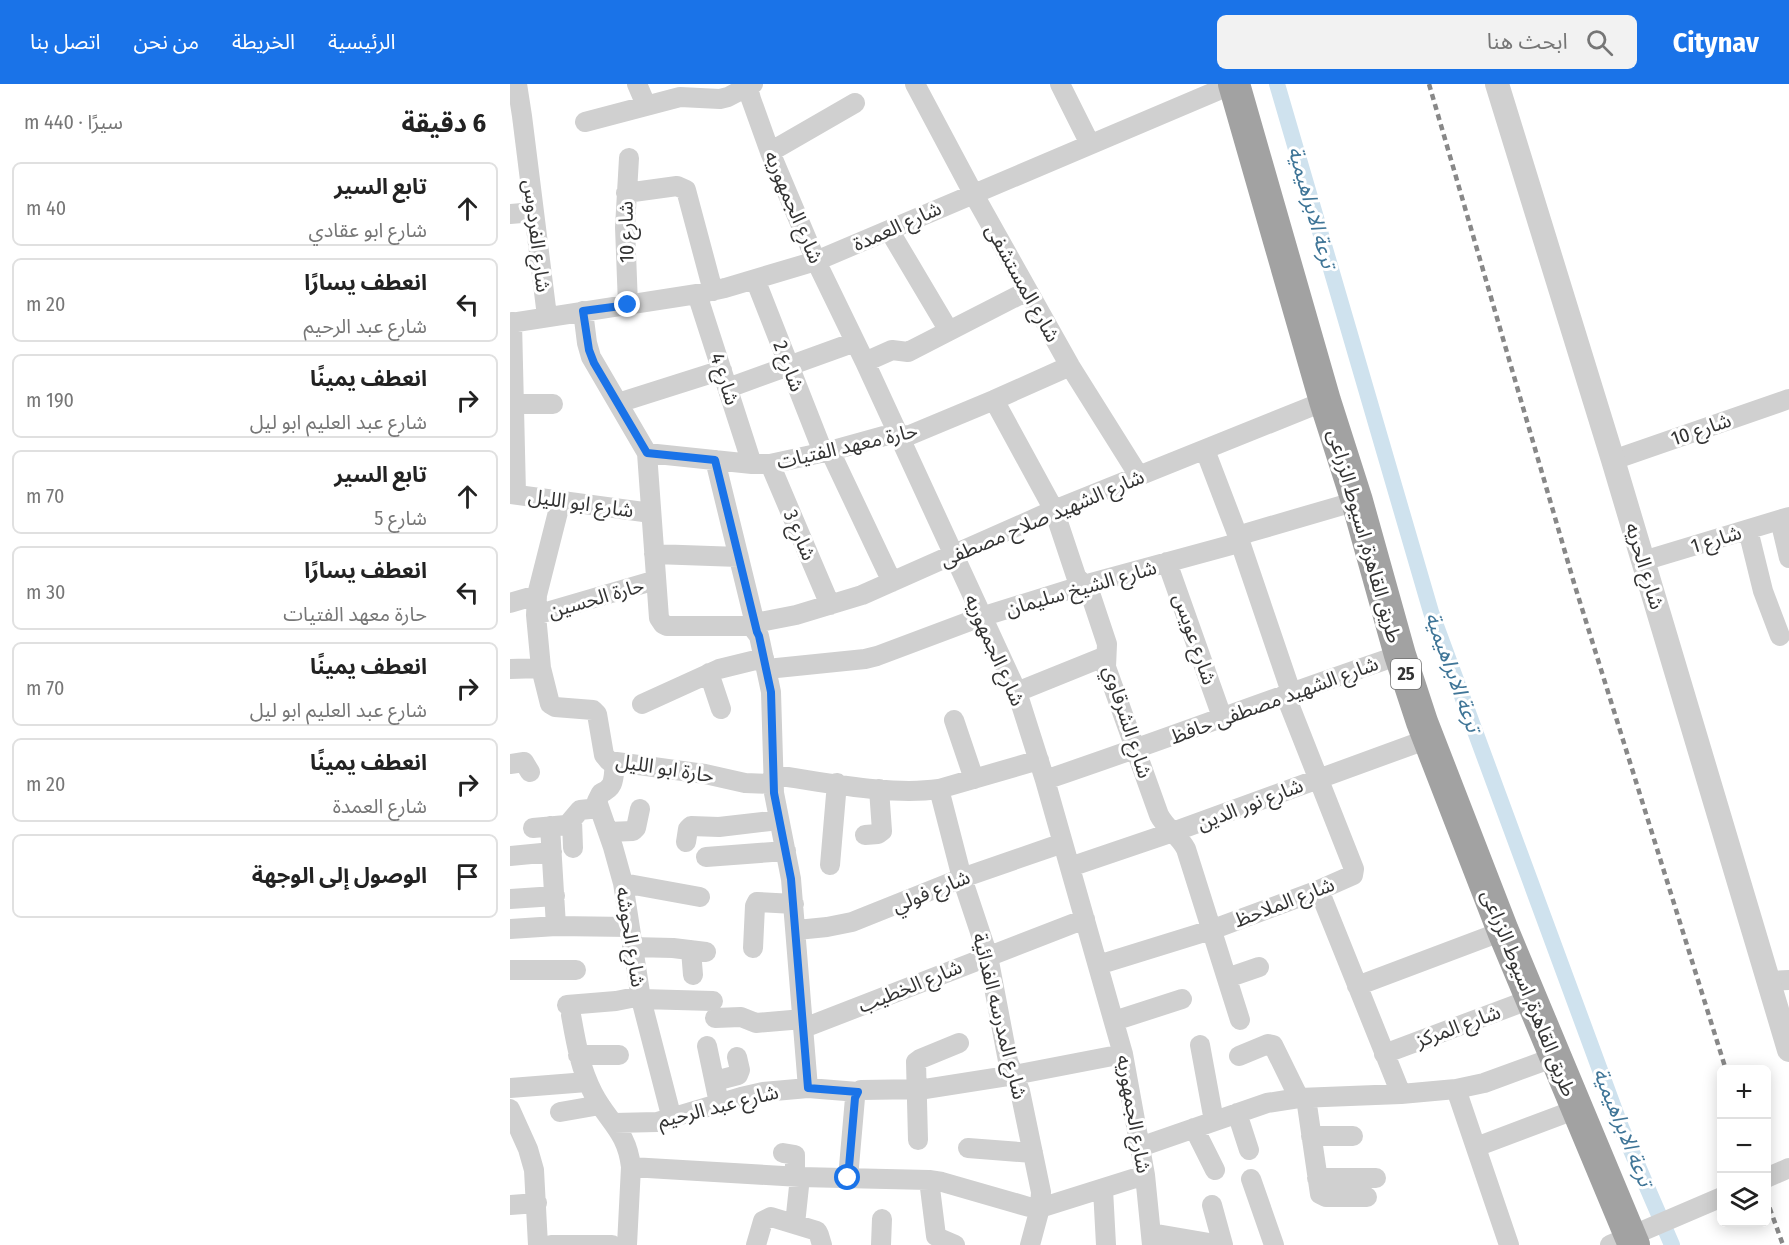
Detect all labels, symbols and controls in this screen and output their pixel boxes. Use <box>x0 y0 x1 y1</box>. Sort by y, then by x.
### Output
search box <box>1217 15 1637 69</box>
icon: search <box>1583 26 1616 59</box>
text: Citynav <box>1673 26 1759 59</box>
text: ابحث هنا <box>1487 28 1568 55</box>
text: اتصل بنا <box>30 29 100 55</box>
text: من نحن <box>133 29 199 55</box>
text: الخريطة <box>232 29 295 55</box>
text: الرئيسية <box>328 29 396 55</box>
text: 6 دقيقة <box>402 108 486 139</box>
text: سيرًا · 440 m <box>24 110 123 134</box>
water label: ترعة الابراهيمية <box>1282 143 1343 274</box>
street label: شارع الجمهوريه <box>757 147 828 268</box>
text: تابع السير <box>334 173 427 200</box>
street label: شارع الفردوس <box>515 178 556 294</box>
icon: ahead <box>451 192 484 225</box>
text: 40 m <box>26 196 66 220</box>
street label: شارع العمدة <box>849 196 946 259</box>
street label: شارع 10 <box>613 201 642 263</box>
text: شارع ابو عقادي <box>309 218 427 242</box>
street label: شارع المستشفى <box>978 220 1065 348</box>
text: انعطف يسارًا <box>304 269 427 296</box>
icon: left <box>451 288 484 321</box>
route end <box>614 291 640 317</box>
text: 20 m <box>26 292 65 316</box>
text: شارع عبد الرحيم <box>304 314 427 338</box>
street label: شارع 2 <box>766 337 810 396</box>
street label: شارع 4 <box>702 350 745 409</box>
text: انعطف يمينًا <box>310 365 427 392</box>
icon: right <box>451 384 484 417</box>
text: 190 m <box>26 388 74 412</box>
street label: شارع 10 <box>1668 408 1735 453</box>
text: شارع عبد العليم ابو ليل <box>250 410 427 434</box>
street label: حارة معهد الفتيات <box>774 418 920 474</box>
street label: طريق القاهرة, اسيوط الزراعى <box>1322 426 1407 646</box>
text: تابع السير <box>334 461 427 488</box>
street label: شارع الشهيد صلاح مصطفى <box>936 464 1149 575</box>
icon: ahead <box>451 480 484 513</box>
text: 70 m <box>26 484 64 508</box>
street label: شارع ابو الليل <box>526 484 635 525</box>
text: شارع 5 <box>374 506 427 530</box>
street label: شارع 3 <box>776 506 821 565</box>
street label: شارع الحريه <box>1618 520 1670 613</box>
street label: شارع 1 <box>1688 520 1745 561</box>
street label: شارع الشيخ سليمان <box>1003 555 1160 624</box>
text: انعطف يسارًا <box>304 557 427 584</box>
street label: حارة الحسين <box>545 573 647 623</box>
icon: left <box>451 576 484 609</box>
text: 30 m <box>26 580 66 604</box>
street label: شارع الجمهوريه <box>957 590 1030 711</box>
street label: شارع عويس <box>1165 590 1222 689</box>
text: حارة معهد الفتيات <box>283 602 427 626</box>
water label: ترعة الابراهيمية <box>1419 609 1488 738</box>
street label: شارع الشهيد مصطفى حافظ <box>1167 651 1382 752</box>
text: انعطف يمينًا <box>310 653 427 680</box>
road number: 25 <box>1391 659 1421 689</box>
street label: شارع الشرقاوي <box>1095 663 1157 782</box>
icon: right <box>451 672 484 705</box>
text: 70 m <box>26 676 64 700</box>
text: شارع عبد العليم ابو ليل <box>250 698 427 722</box>
street label: حارة ابو الليل <box>614 748 716 788</box>
text: انعطف يمينًا <box>310 749 427 776</box>
icon: right <box>451 768 484 801</box>
text: 20 m <box>26 772 65 796</box>
street label: شارع نور الدين <box>1194 773 1308 838</box>
text: شارع العمدة <box>333 794 427 818</box>
icon: arrive <box>451 860 484 893</box>
text: الوصول إلى الوجهة <box>252 862 427 889</box>
street label: شارع فولي <box>888 865 975 921</box>
street label: شارع الملاحظ <box>1230 872 1339 935</box>
street label: شارع الحوشه <box>608 885 651 989</box>
street label: طريق القاهرة, اسيوط الزراعى <box>1476 886 1582 1100</box>
street label: شارع المدرسه الفدائية <box>965 930 1032 1102</box>
street label: شارع الخطيب <box>855 954 967 1020</box>
street label: شارع المركز <box>1411 1000 1505 1056</box>
street label: شارع الجمهوريه <box>1109 1053 1156 1176</box>
water label: ترعة الابراهيمية <box>1587 1064 1660 1193</box>
map controls <box>1717 1065 1771 1227</box>
button: + <box>1717 1065 1771 1119</box>
street label: شارع عبد الرحيم <box>655 1079 782 1135</box>
button: − <box>1717 1119 1771 1173</box>
route start <box>834 1164 860 1190</box>
button: layers <box>1717 1173 1771 1227</box>

